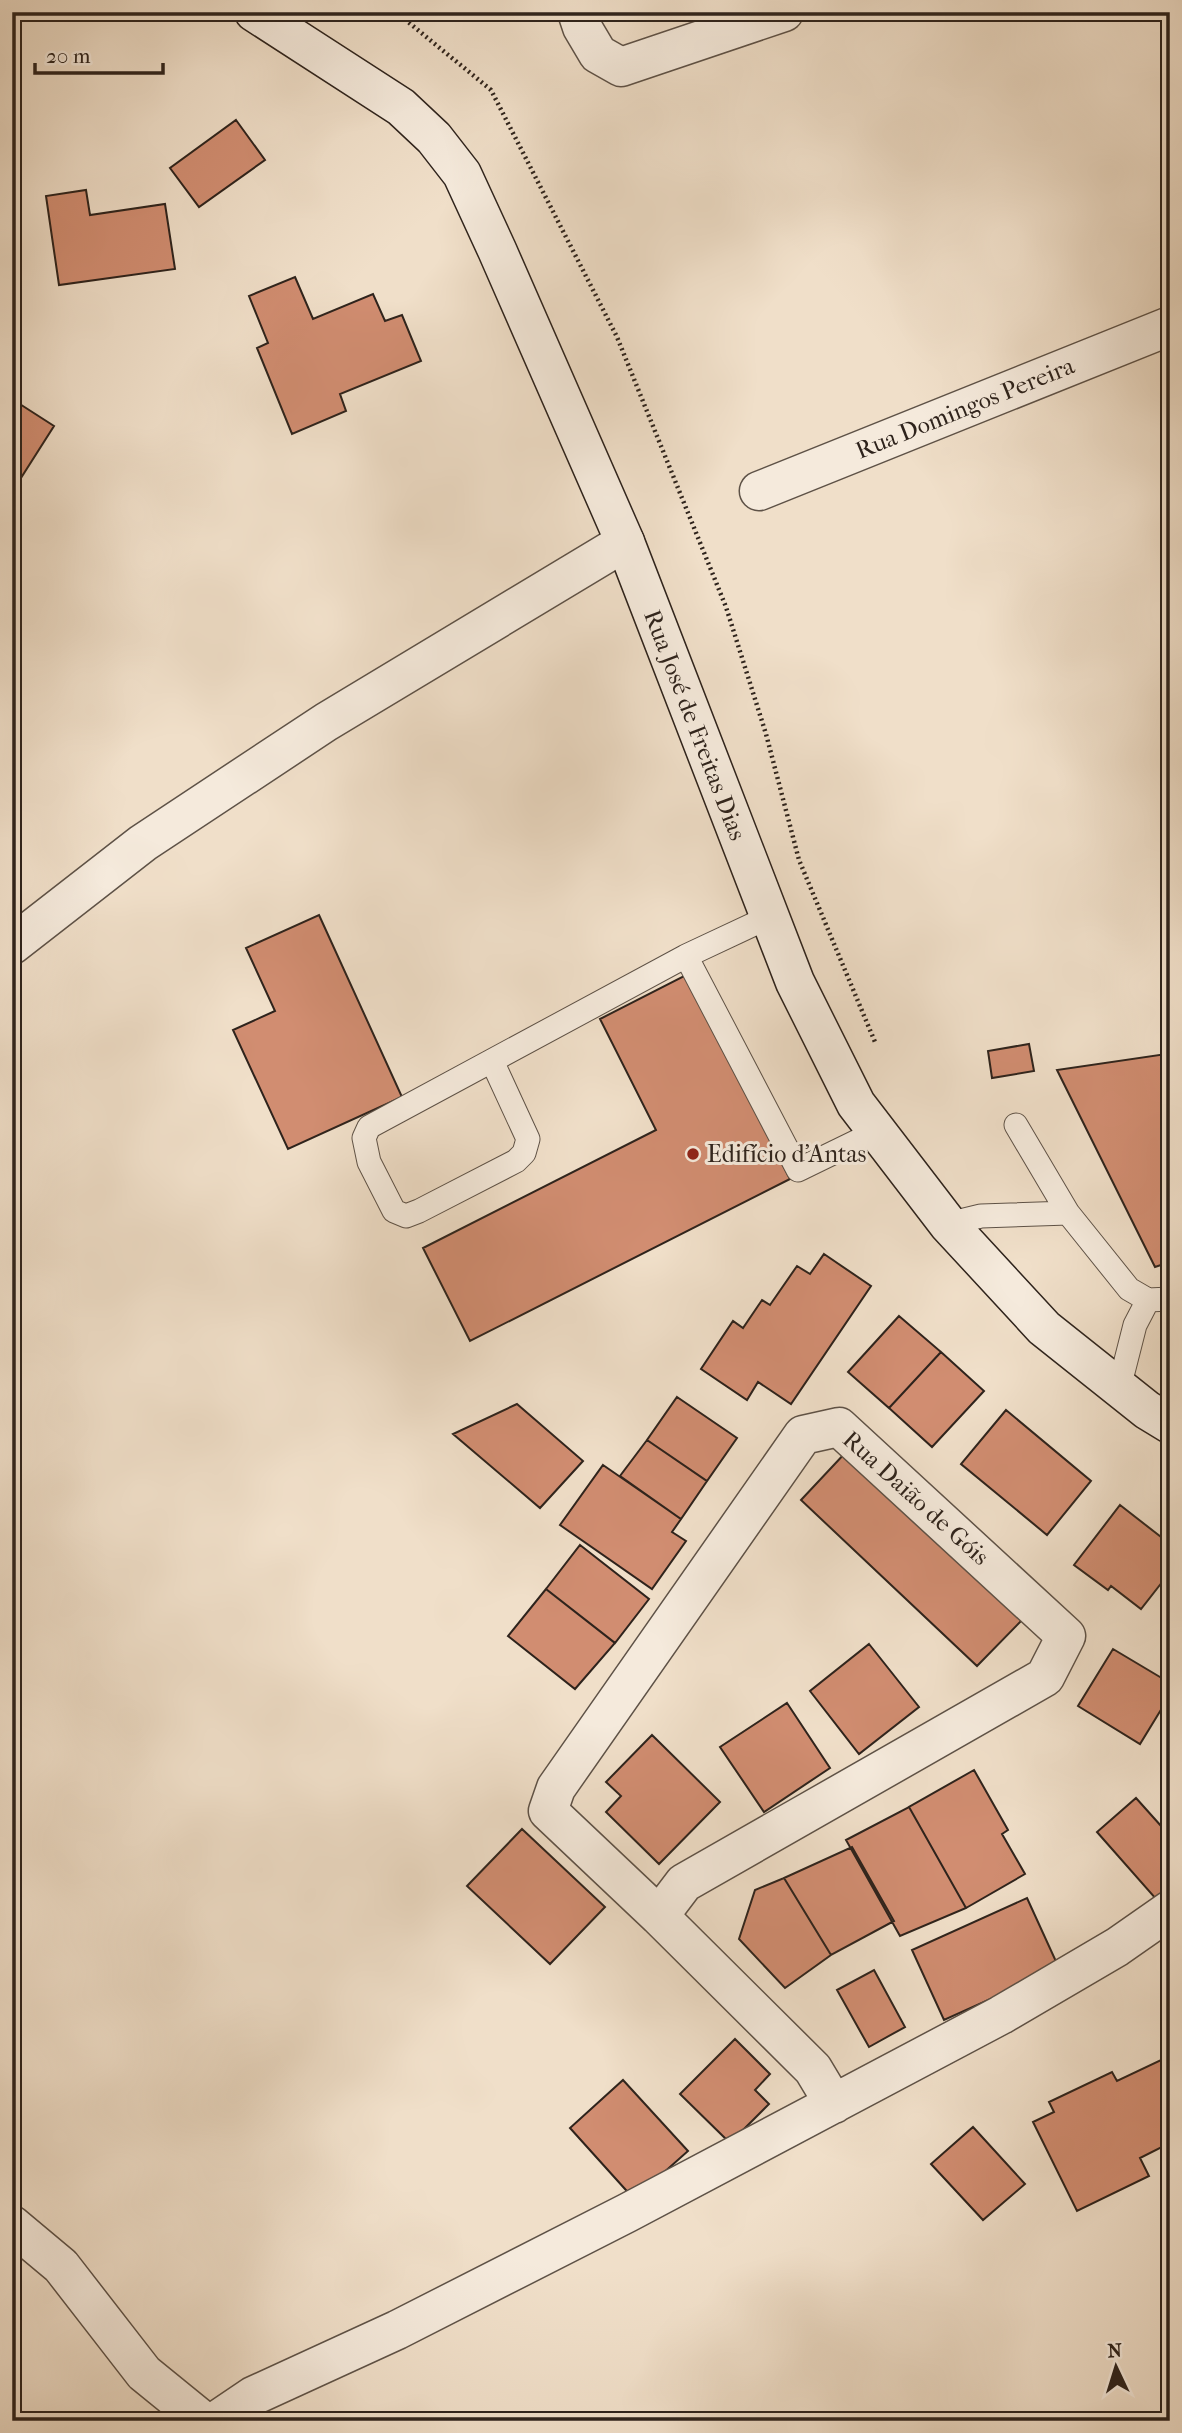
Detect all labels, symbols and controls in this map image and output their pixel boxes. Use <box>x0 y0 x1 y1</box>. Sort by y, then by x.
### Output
scale bar <box>35 32 163 76</box>
text: 20 m <box>46 44 91 68</box>
street label: Rua Domingos Pereira <box>852 351 1079 465</box>
street label: Rua José de Freitas Dias <box>638 606 752 844</box>
place label: Edifício d'Antas <box>707 1140 867 1168</box>
marker: Edifício d'Antas <box>685 1146 701 1162</box>
street label: Rua Daião de Góis <box>837 1425 995 1571</box>
north arrow <box>1080 2332 1150 2402</box>
text: N <box>1107 2340 1123 2363</box>

